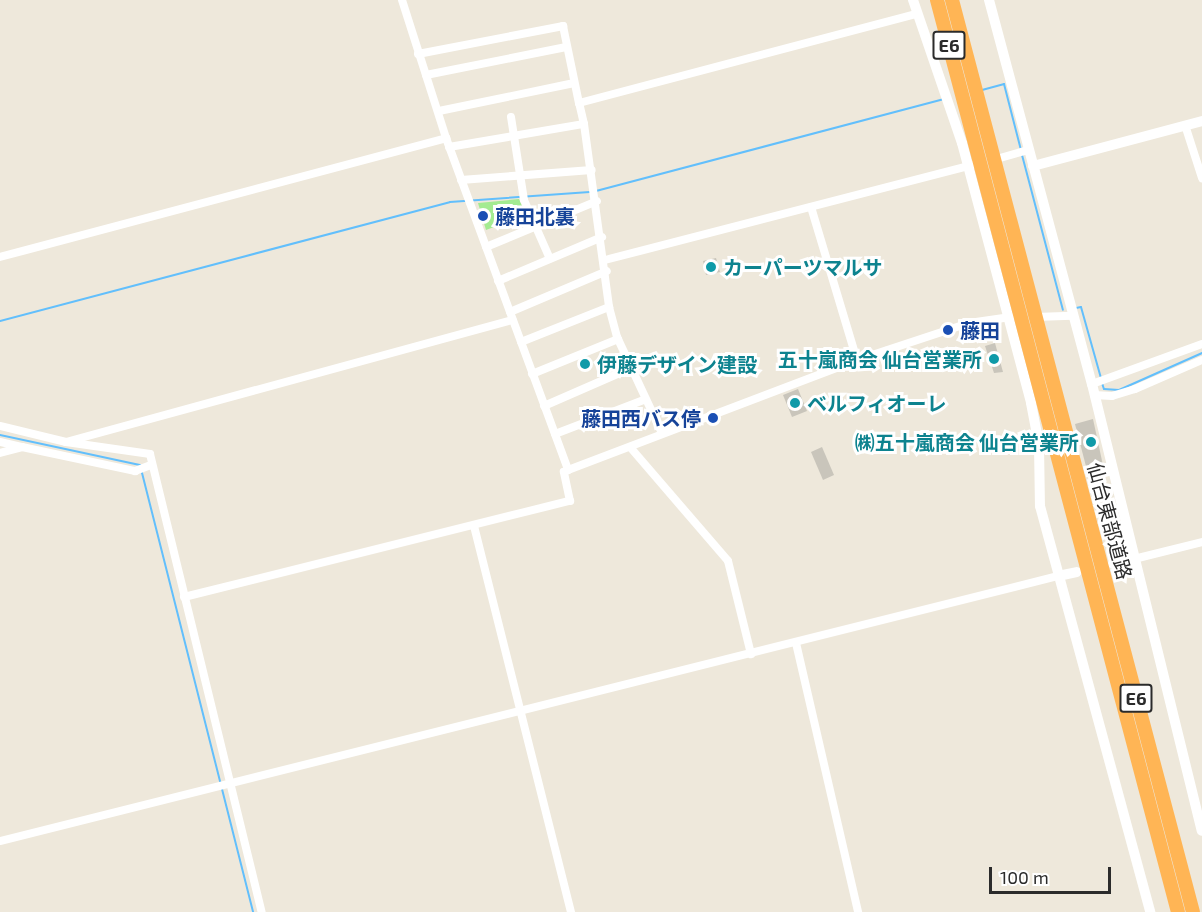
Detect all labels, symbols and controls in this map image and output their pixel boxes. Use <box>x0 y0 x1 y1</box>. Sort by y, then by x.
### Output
road number: E6 <box>931 30 967 60</box>
place label: 藤田北裏 <box>495 204 575 228</box>
marker: 藤田北裏 <box>476 209 490 223</box>
place label: カーパーツマルサ <box>723 255 883 279</box>
marker: カーパーツマルサ <box>704 260 718 274</box>
place label: 藤田 <box>960 318 1000 342</box>
marker: 藤田 <box>941 323 955 337</box>
place label: 五十嵐商会 仙台営業所 <box>778 347 982 371</box>
place label: 伊藤デザイン建設 <box>597 352 757 376</box>
marker: 五十嵐商会 仙台営業所 <box>987 352 1001 366</box>
marker: 伊藤デザイン建設 <box>578 357 592 371</box>
place label: ベルフィオーレ <box>807 391 947 415</box>
marker: ベルフィオーレ <box>788 396 802 410</box>
place label: 藤田西バス停 <box>581 406 701 430</box>
marker: 藤田西バス停 <box>706 411 720 425</box>
place label: ㈱五十嵐商会 仙台営業所 <box>855 430 1079 454</box>
marker: ㈱五十嵐商会 仙台営業所 <box>1084 435 1098 449</box>
street label: 仙台東部道路 <box>1083 460 1137 582</box>
road number: E6 <box>1118 683 1154 713</box>
scale bar <box>992 855 1114 893</box>
text: 100 m <box>1000 866 1049 888</box>

